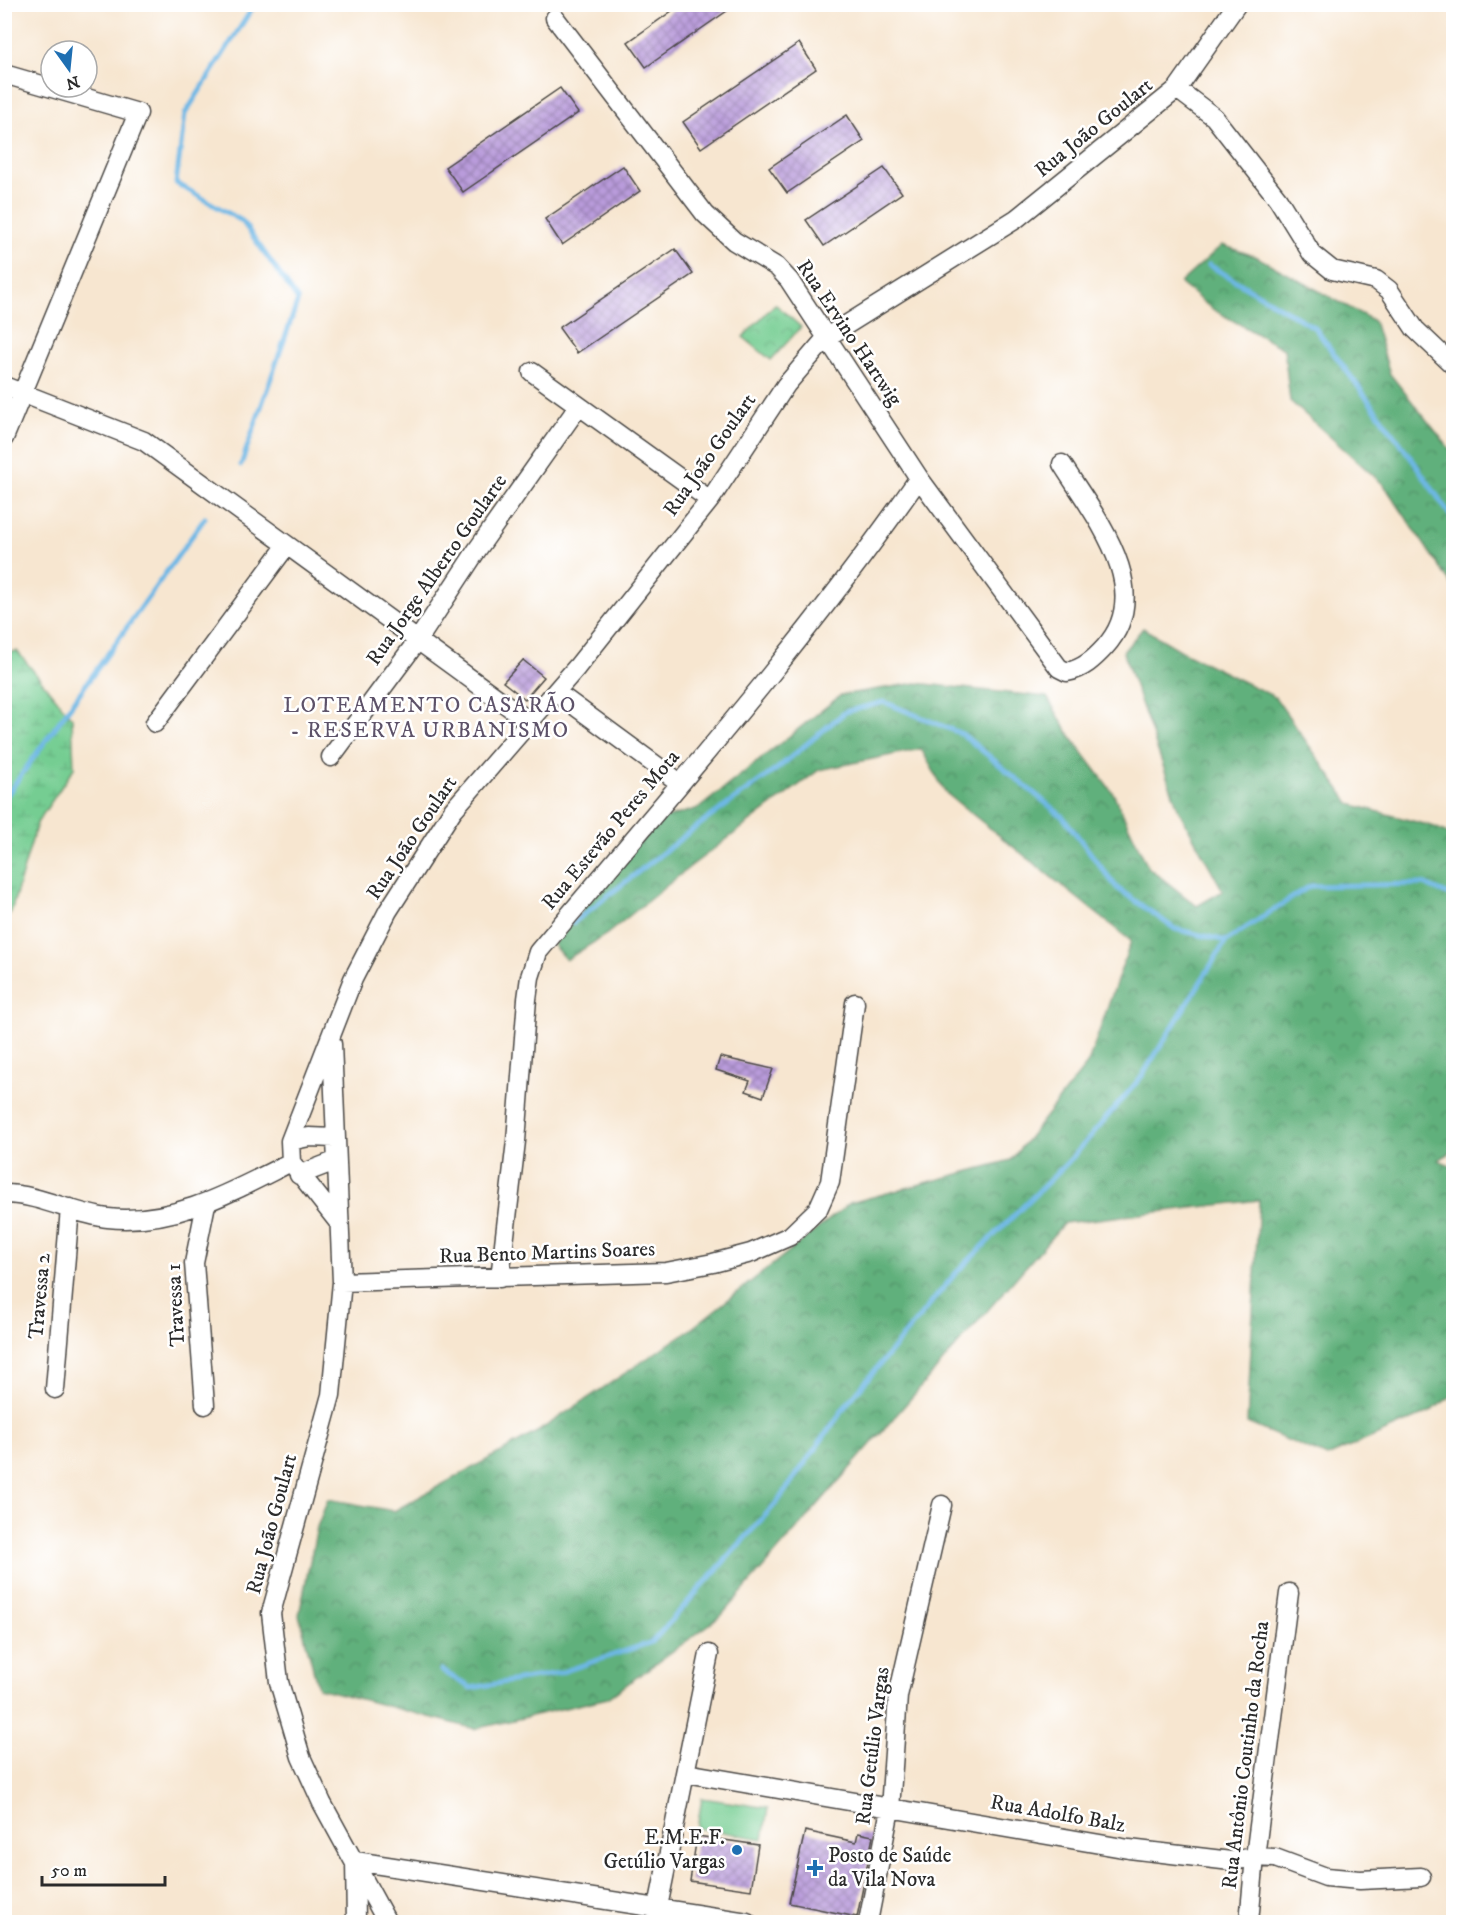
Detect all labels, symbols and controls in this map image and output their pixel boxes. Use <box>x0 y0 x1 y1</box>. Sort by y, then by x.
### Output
north arrow <box>39 39 99 99</box>
text: N <box>64 71 82 94</box>
street label: Rua João Goulart <box>1030 72 1158 183</box>
street label: Rua Ervino Hartwig <box>790 255 908 412</box>
street label: Rua João Goulart <box>658 388 762 521</box>
street label: Rua Jorge Alberto Goularte <box>361 469 513 671</box>
district label: LOTEAMENTO CASARÃO - RESERVA URBANISMO <box>283 691 577 744</box>
street label: Rua Estevão Peres Mota <box>536 745 686 915</box>
street label: Rua João Goulart <box>361 771 463 905</box>
street label: Rua Bento Martins Soares <box>439 1236 655 1270</box>
street label: Travessa 2 <box>23 1251 57 1340</box>
street label: Travessa 1 <box>161 1263 191 1347</box>
street label: Rua João Goulart <box>241 1451 303 1597</box>
street label: Rua Antônio Coutinho da Rocha <box>1217 1619 1275 1891</box>
street label: Rua Getúlio Vargas <box>850 1665 896 1827</box>
street label: Rua Adolfo Balz <box>988 1789 1128 1839</box>
place label: E.M.E.F. Getúlio Vargas <box>603 1825 725 1875</box>
marker: E.M.E.F. Getúlio Vargas <box>730 1843 744 1857</box>
place label: Posto de Saúde da Vila Nova <box>828 1843 952 1893</box>
scale bar <box>42 1849 165 1887</box>
marker: Posto de Saúde da Vila Nova <box>806 1859 824 1877</box>
text: 50 m <box>51 1860 87 1882</box>

